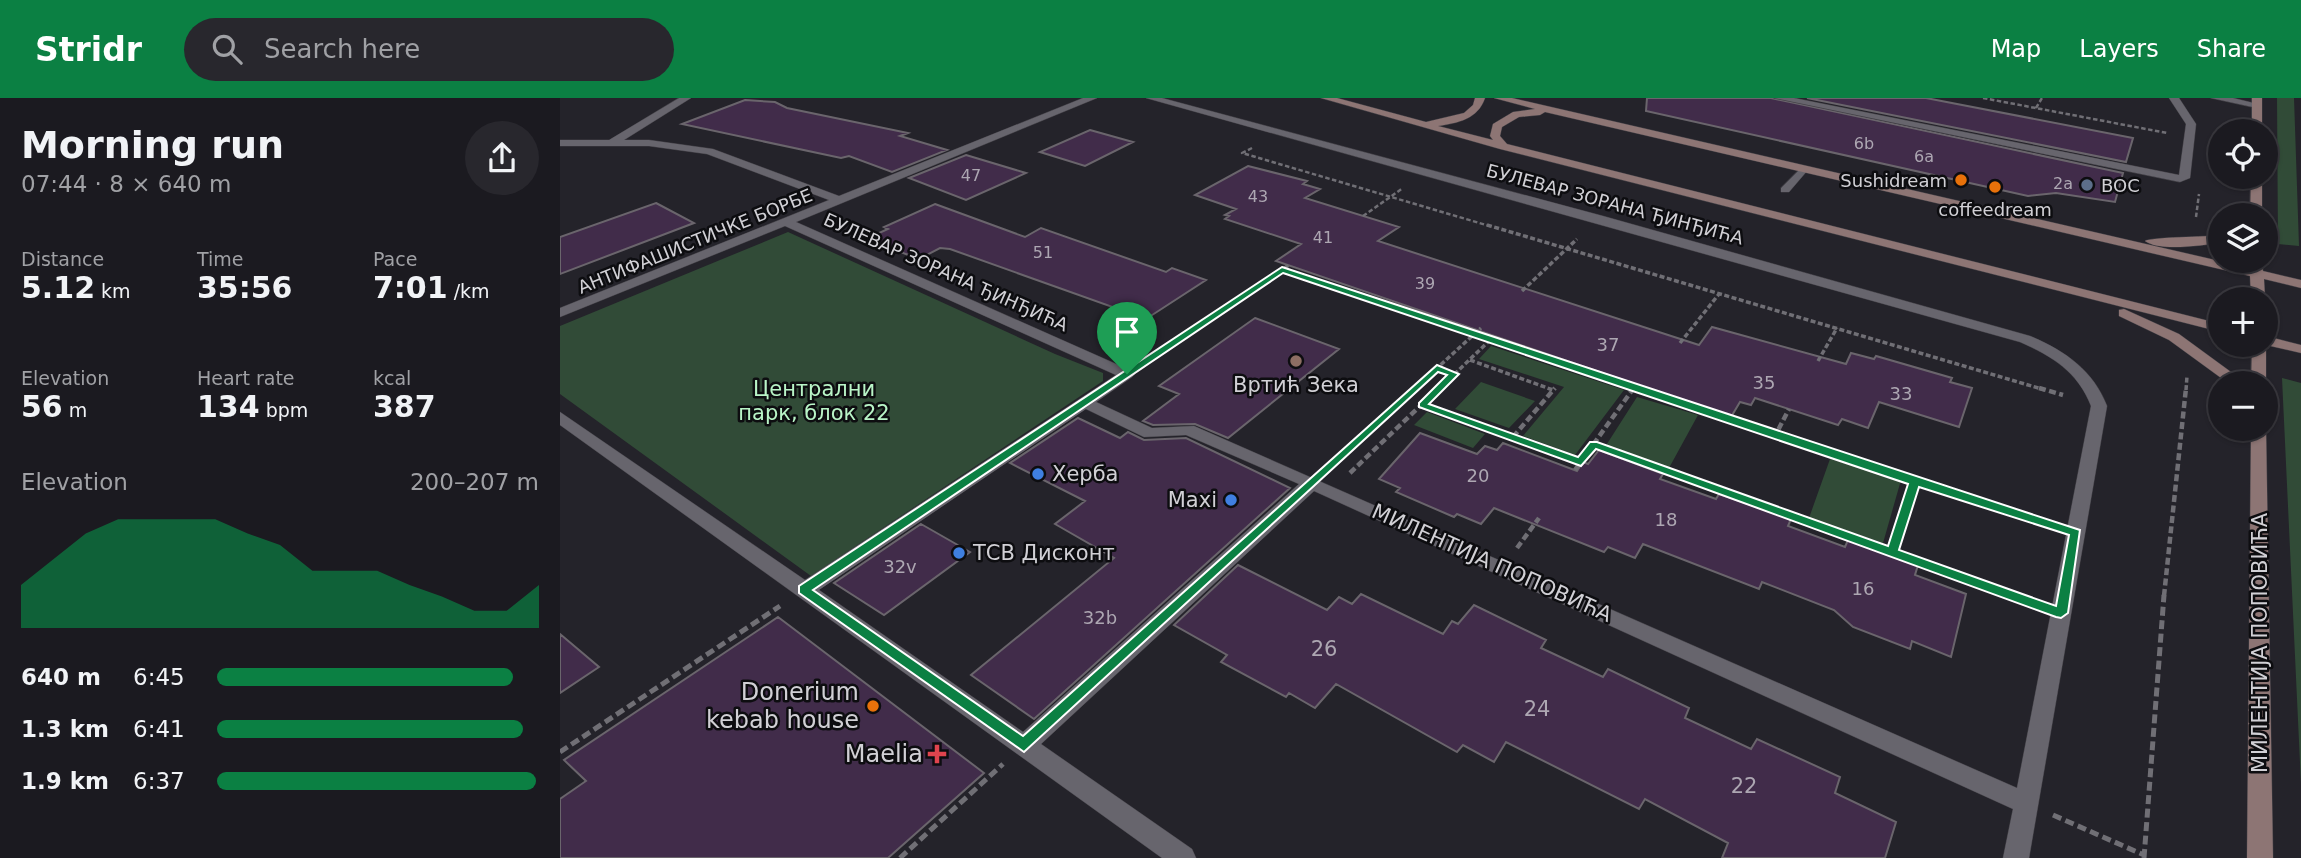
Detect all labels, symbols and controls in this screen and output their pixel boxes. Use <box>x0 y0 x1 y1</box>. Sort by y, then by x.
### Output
search box <box>184 18 674 81</box>
text: Stridr <box>35 30 142 69</box>
icon: search <box>208 30 246 68</box>
text: Search here <box>264 34 420 64</box>
text: Map <box>1991 35 2041 63</box>
text: Layers <box>2079 35 2159 63</box>
text: Share <box>2197 35 2266 63</box>
map controls <box>2208 119 2278 441</box>
button: locate <box>2208 119 2278 189</box>
button: share <box>465 121 539 195</box>
text: Morning run <box>21 123 284 167</box>
house number: 6b <box>1854 134 1874 153</box>
house number: 6a <box>1914 147 1934 166</box>
street label: БУЛЕВАР ЗОРАНА ЂИНЂИЋА <box>1484 160 1746 249</box>
house number: 47 <box>961 166 981 185</box>
place label: Sushidream <box>1840 170 1947 191</box>
text: 07:44 · 8 × 640 m <box>21 171 231 197</box>
marker: Sushidream <box>1953 172 1969 188</box>
house number: 2a <box>2053 174 2073 193</box>
place label: BOC <box>2101 175 2140 196</box>
marker: BOC <box>2079 177 2095 193</box>
marker: coffeedream <box>1987 179 2003 195</box>
street label: АНТИФАШИСТИЧКЕ БОРБЕ <box>575 184 815 298</box>
house number: 43 <box>1248 187 1268 206</box>
place label: coffeedream <box>1938 199 2052 220</box>
button: layers <box>2208 203 2278 273</box>
street label: БУЛЕВАР ЗОРАНА ЂИНЂИЋА <box>821 208 1072 336</box>
house number: 41 <box>1313 228 1333 247</box>
house number: 51 <box>1033 243 1053 262</box>
text: Distance <box>21 248 104 270</box>
text: Time <box>197 248 244 270</box>
text: Pace <box>373 248 417 270</box>
text: 5.12 <box>21 270 95 305</box>
text: 35:56 <box>197 270 293 305</box>
text: 7:01 <box>373 270 448 305</box>
house number: 39 <box>1415 274 1435 293</box>
text: km <box>95 280 131 302</box>
text: /km <box>448 280 490 302</box>
button: + <box>2208 287 2278 357</box>
pin <box>1097 302 1157 374</box>
icon: arrive <box>1108 313 1146 351</box>
house number: 37 <box>1597 334 1619 355</box>
marker: Вртић Зека <box>1288 353 1304 369</box>
text: Elevation <box>21 367 109 389</box>
text: Heart rate <box>197 367 295 389</box>
text: kcal <box>373 367 411 389</box>
button: − <box>2208 371 2278 441</box>
house number: 35 <box>1753 372 1775 393</box>
place label: Вртић Зека <box>1233 373 1359 397</box>
park label: Централни парк, блок 22 <box>738 377 890 425</box>
house number: 33 <box>1890 383 1912 404</box>
text: 56 <box>21 389 63 424</box>
text: 134 <box>197 389 260 424</box>
text: 387 <box>373 389 436 424</box>
text: m <box>63 399 87 421</box>
text: bpm <box>260 399 308 421</box>
place label: Херба <box>1052 462 1118 486</box>
house number: 20 <box>1467 465 1489 486</box>
marker: Херба <box>1030 466 1046 482</box>
text: Elevation <box>21 469 128 495</box>
text: 200–207 m <box>410 469 539 495</box>
place label: Maxi <box>1168 488 1217 512</box>
marker: Maxi <box>1223 492 1239 508</box>
street label: МИЛЕНТИЈА ПОПОВИЋА <box>1368 499 1616 627</box>
house number: 18 <box>1655 509 1677 530</box>
street label: МИЛЕНТИЈА ПОПОВИЋА <box>2248 512 2272 773</box>
place label: ТСВ Дисконт <box>972 541 1115 565</box>
marker: ТСВ Дисконт <box>951 545 967 561</box>
house number: 32v <box>883 556 917 577</box>
house number: 16 <box>1852 578 1874 599</box>
house number: 32b <box>1083 607 1117 628</box>
house number: 26 <box>1311 637 1337 661</box>
text: 640 m <box>21 664 101 690</box>
text: 6:45 <box>133 664 185 690</box>
place label: Donerium kebab house <box>706 678 859 734</box>
house number: 24 <box>1524 697 1550 721</box>
marker: Donerium kebab house <box>865 698 881 714</box>
text: 1.3 km <box>21 716 109 742</box>
text: 6:41 <box>133 716 185 742</box>
place label: Maelia <box>845 740 923 768</box>
marker: Maelia <box>929 746 945 762</box>
text: 1.9 km <box>21 768 109 794</box>
text: 6:37 <box>133 768 185 794</box>
house number: 22 <box>1731 774 1757 798</box>

